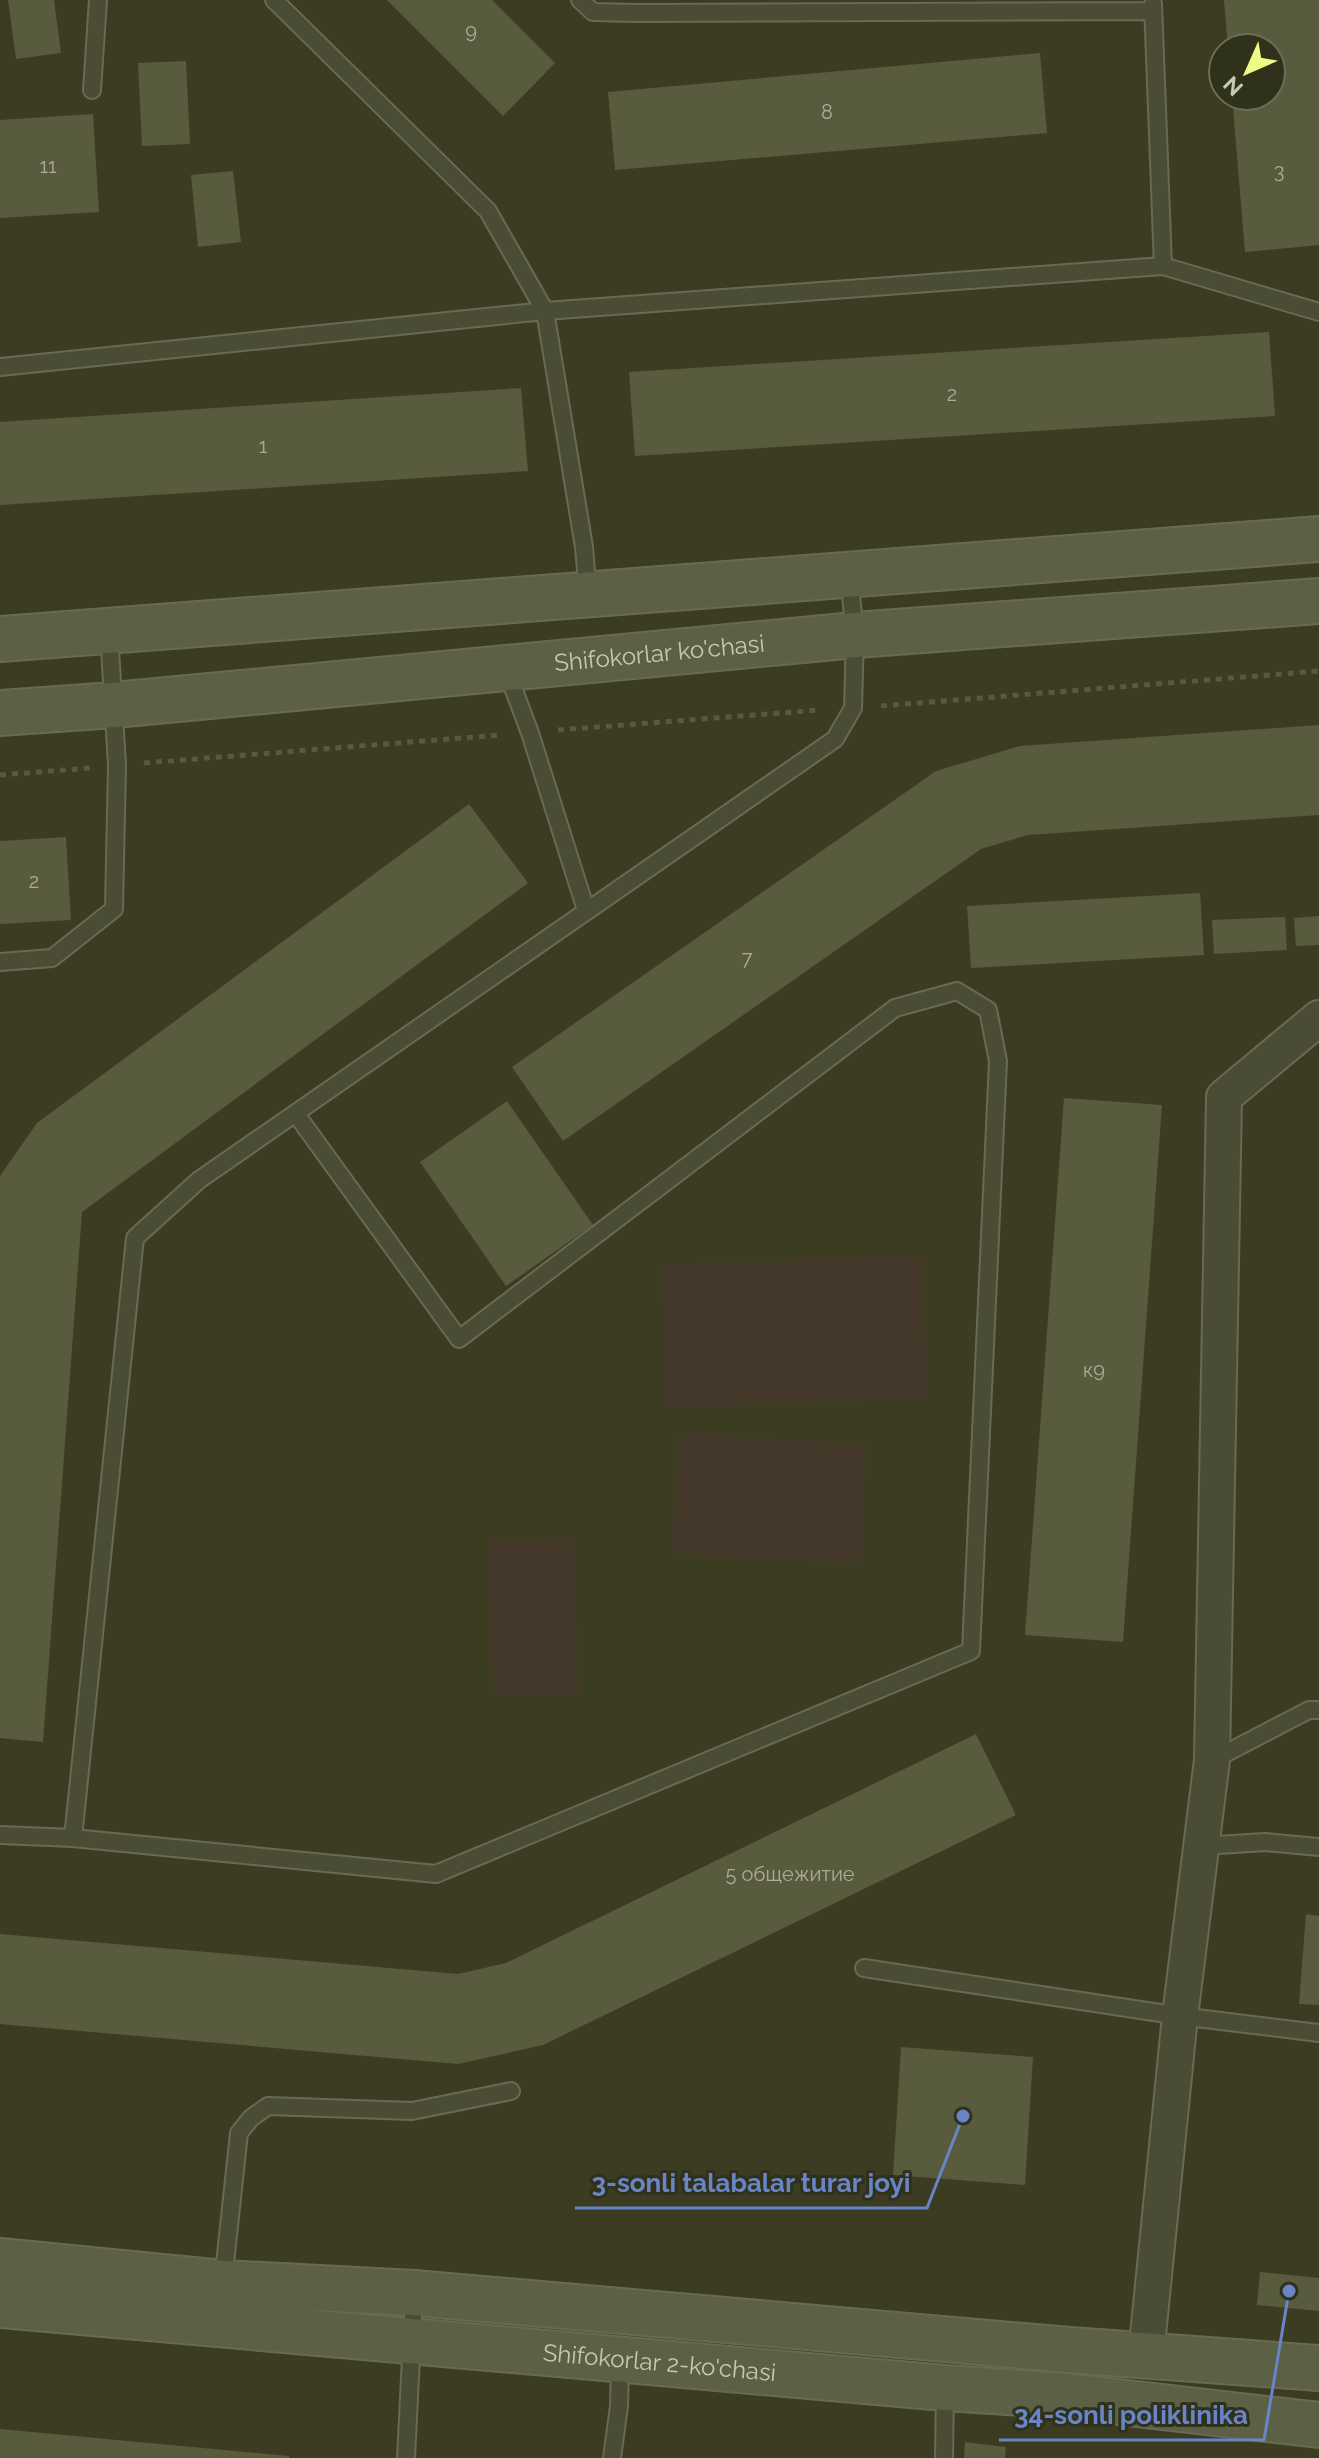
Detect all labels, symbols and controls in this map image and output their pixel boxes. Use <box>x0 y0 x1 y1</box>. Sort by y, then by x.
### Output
house number: 9 <box>465 19 477 43</box>
north arrow <box>1207 32 1287 112</box>
text: N <box>1218 71 1248 101</box>
house number: 8 <box>821 100 833 124</box>
house number: 11 <box>39 154 57 178</box>
house number: 3 <box>1274 159 1284 183</box>
house number: 2 <box>947 382 957 406</box>
house number: 1 <box>259 434 268 458</box>
street label: Shifokorlar ko'chasi <box>553 629 766 677</box>
house number: 2 <box>29 869 39 893</box>
house number: 7 <box>742 946 753 970</box>
house number: к9 <box>1083 1358 1105 1382</box>
house number: 5 общежитие <box>725 1862 855 1886</box>
callout: 3-sonli talabalar turar joyi <box>575 2158 927 2208</box>
text: 3-sonli talabalar turar joyi <box>592 2168 910 2198</box>
street label: Shifokorlar 2-ko'chasi <box>542 2338 777 2387</box>
callout: 34-sonli poliklinika <box>999 2390 1264 2440</box>
text: 34-sonli poliklinika <box>1014 2400 1248 2430</box>

